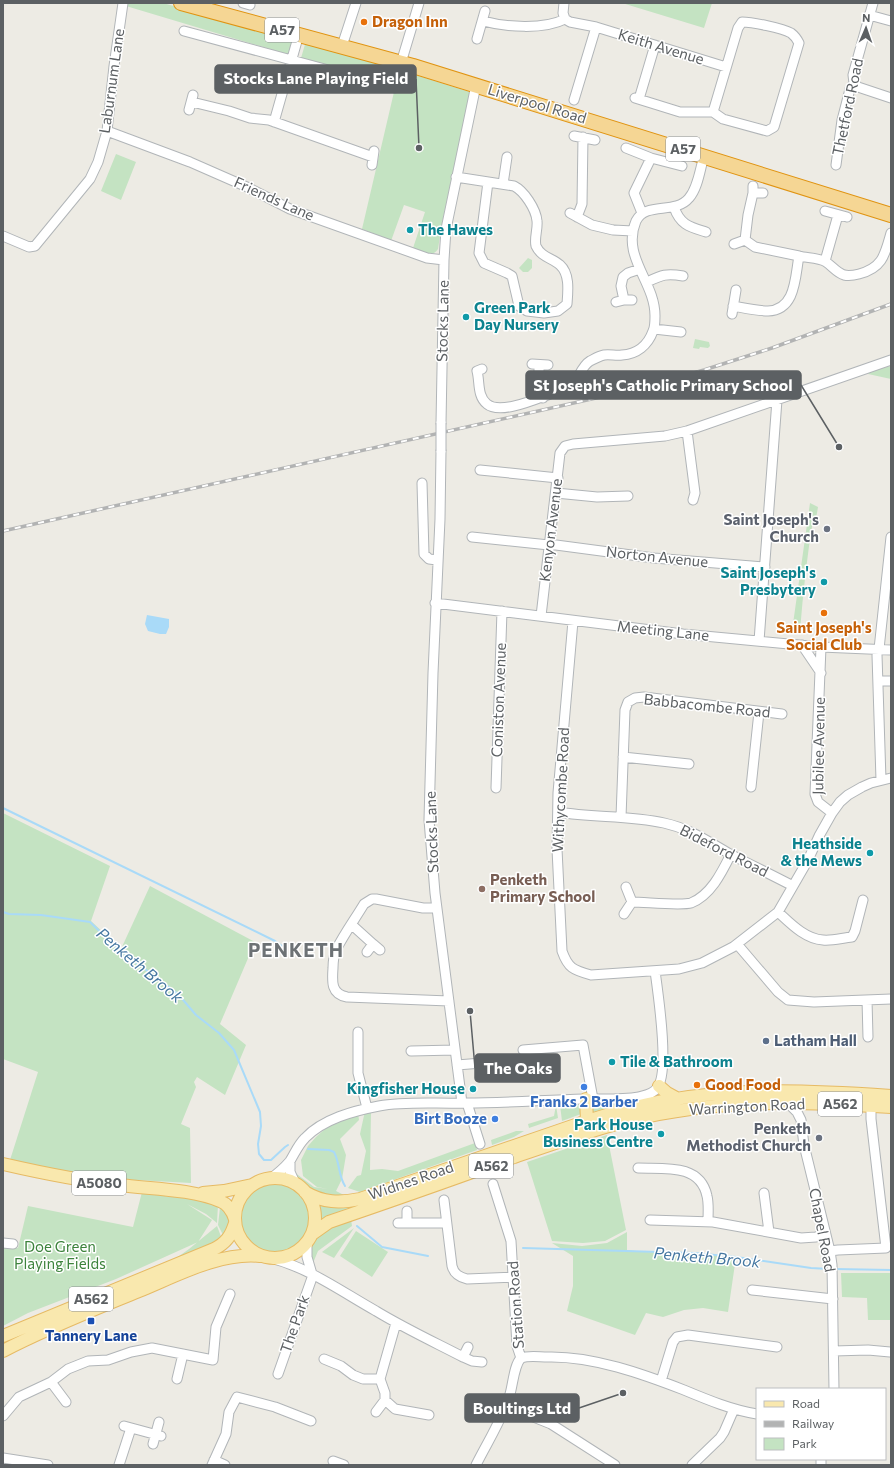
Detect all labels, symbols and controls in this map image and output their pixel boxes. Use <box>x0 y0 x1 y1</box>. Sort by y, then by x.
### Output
north arrow <box>846 8 886 48</box>
text: N <box>862 11 871 24</box>
place label: Dragon Inn <box>372 12 448 30</box>
marker: Dragon Inn <box>359 17 369 27</box>
road number: A57 <box>265 18 299 42</box>
street label: Keith Avenue <box>616 24 707 68</box>
street label: Laburnum Lane <box>95 27 127 134</box>
street label: Thetford Road <box>828 57 866 157</box>
callout: Stocks Lane Playing Field <box>215 65 416 93</box>
text: Stocks Lane Playing Field <box>224 68 408 87</box>
street label: Liverpool Road <box>486 79 589 127</box>
road number: A57 <box>666 137 700 161</box>
street label: Friends Lane <box>231 172 317 224</box>
place label: The Hawes <box>418 220 493 238</box>
marker: The Hawes <box>405 225 415 235</box>
street label: Stocks Lane <box>432 280 452 362</box>
place label: Green Park Day Nursery <box>474 298 560 333</box>
marker: Green Park Day Nursery <box>461 312 471 322</box>
callout: St Joseph's Catholic Primary School <box>526 371 801 399</box>
text: St Joseph's Catholic Primary School <box>533 375 793 394</box>
street label: Kenyon Avenue <box>535 477 565 582</box>
place label: Saint Joseph's Church <box>724 510 819 545</box>
marker: Saint Joseph's Church <box>822 524 832 534</box>
street label: Norton Avenue <box>605 542 709 570</box>
place label: Saint Joseph's Presbytery <box>721 563 817 598</box>
marker: Saint Joseph's Presbytery <box>819 577 829 587</box>
marker: Saint Joseph's Social Club <box>819 608 829 618</box>
street label: Meeting Lane <box>616 616 710 644</box>
place label: Saint Joseph's Social Club <box>776 618 872 653</box>
street label: Coniston Avenue <box>487 642 509 758</box>
street label: Babbacombe Road <box>643 689 771 721</box>
street label: Jubilee Avenue <box>808 697 828 795</box>
street label: Withycombe Road <box>548 727 572 853</box>
street label: Stocks Lane <box>421 791 441 873</box>
street label: Bideford Road <box>677 820 772 880</box>
place label: Heathside & the Mews <box>781 834 862 869</box>
marker: Heathside & the Mews <box>865 848 875 858</box>
place label: Penketh Primary School <box>490 870 595 905</box>
marker: Penketh Primary School <box>477 884 487 894</box>
water label: Penketh Brook <box>93 923 188 1007</box>
district label: PENKETH <box>248 938 344 961</box>
place label: Latham Hall <box>774 1031 857 1049</box>
marker: Latham Hall <box>761 1036 771 1046</box>
place label: Tile & Bathroom <box>620 1052 733 1070</box>
callout: The Oaks <box>475 1054 560 1082</box>
marker: Tile & Bathroom <box>607 1057 617 1067</box>
text: The Oaks <box>483 1058 553 1077</box>
place label: Good Food <box>705 1075 781 1093</box>
place label: Kingfisher House <box>347 1079 465 1097</box>
marker: Good Food <box>692 1080 702 1090</box>
marker: Franks 2 Barber <box>579 1082 589 1092</box>
marker: Kingfisher House <box>468 1084 478 1094</box>
place label: Franks 2 Barber <box>530 1092 638 1110</box>
road number: A562 <box>818 1092 862 1116</box>
street label: Warrington Road <box>688 1094 806 1118</box>
place label: Birt Booze <box>414 1109 487 1127</box>
marker: Birt Booze <box>490 1114 500 1124</box>
place label: Park House Business Centre <box>543 1115 653 1150</box>
place label: Penketh Methodist Church <box>686 1119 811 1154</box>
marker: Park House Business Centre <box>656 1129 666 1139</box>
marker: Penketh Methodist Church <box>814 1133 824 1143</box>
road number: A562 <box>469 1154 513 1178</box>
street label: Widnes Road <box>366 1157 456 1203</box>
road number: A5080 <box>72 1171 126 1195</box>
street label: Chapel Road <box>806 1186 840 1273</box>
park label: Doe Green Playing Fields <box>14 1237 106 1272</box>
water label: Penketh Brook <box>653 1242 762 1271</box>
street label: Station Road <box>503 1260 527 1350</box>
road number: A562 <box>69 1287 113 1311</box>
street label: The Park <box>276 1292 312 1355</box>
marker: Tannery Lane <box>86 1316 96 1326</box>
place label: Tannery Lane <box>45 1326 137 1344</box>
legend <box>756 1388 886 1460</box>
callout: Boultings Ltd <box>465 1394 579 1422</box>
text: Road <box>792 1396 820 1410</box>
text: Boultings Ltd <box>473 1398 571 1417</box>
text: Railway <box>792 1416 834 1430</box>
text: Park <box>792 1436 818 1450</box>

